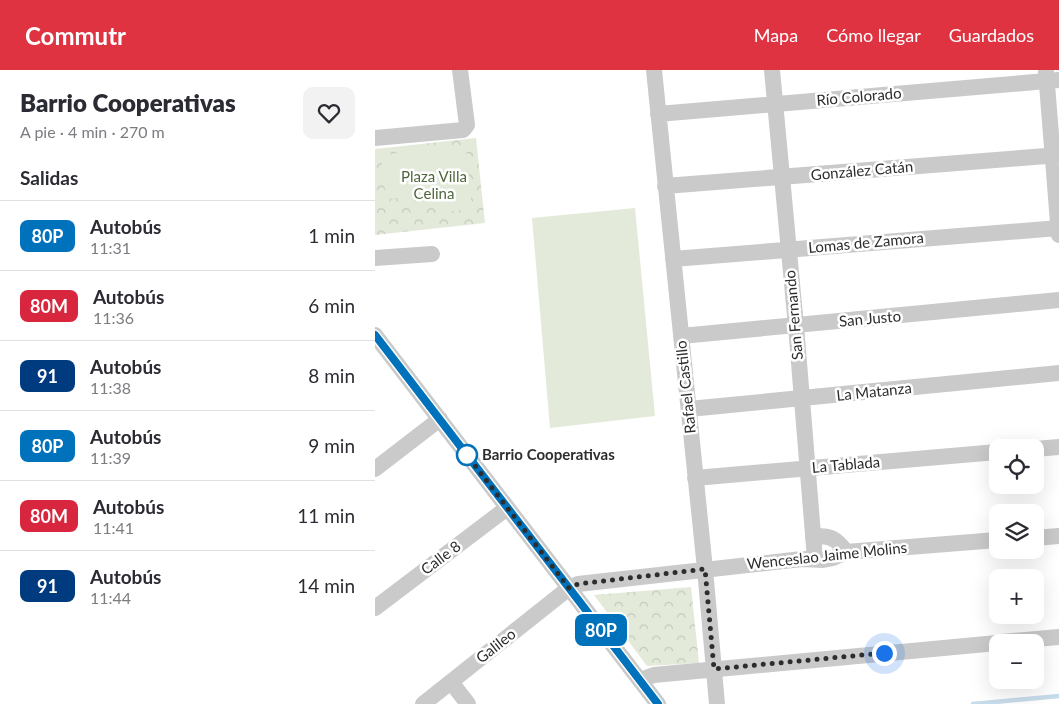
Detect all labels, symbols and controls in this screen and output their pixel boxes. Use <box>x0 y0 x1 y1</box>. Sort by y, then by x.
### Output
text: Commutr <box>25 21 126 50</box>
text: Mapa <box>754 24 798 46</box>
text: Cómo llegar <box>826 24 921 46</box>
text: Guardados <box>949 24 1034 46</box>
street label: Río Colorado <box>816 83 902 109</box>
button: heart <box>303 87 355 139</box>
text: Barrio Cooperativas <box>20 88 236 117</box>
text: A pie · 4 min · 270 m <box>20 122 165 141</box>
street label: González Catán <box>810 157 914 183</box>
text: Salidas <box>20 166 78 189</box>
park label: Plaza Villa Celina <box>401 167 467 202</box>
text: Autobús <box>90 215 161 238</box>
text: 1 min <box>308 224 355 247</box>
text: 80P <box>31 225 64 247</box>
street label: Lomas de Zamora <box>807 228 924 256</box>
text: 11:31 <box>90 238 131 257</box>
street label: San Fernando <box>780 269 806 361</box>
text: Autobús <box>93 285 164 308</box>
text: 6 min <box>308 294 355 317</box>
text: 80M <box>30 295 68 317</box>
street label: San Justo <box>838 306 902 330</box>
text: 11:36 <box>93 308 134 327</box>
street label: Rafael Castillo <box>671 340 699 434</box>
text: Autobús <box>90 355 161 378</box>
text: 8 min <box>308 364 355 387</box>
text: 91 <box>37 365 58 387</box>
text: 11:38 <box>90 378 131 397</box>
street label: La Matanza <box>835 378 912 404</box>
text: Autobús <box>90 425 161 448</box>
text: 9 min <box>308 434 355 457</box>
text: 80P <box>31 435 64 457</box>
map controls <box>989 439 1044 689</box>
button: locate <box>989 439 1044 494</box>
marker: Barrio Cooperativas <box>456 444 478 466</box>
place label: Barrio Cooperativas <box>482 445 615 463</box>
text: 11:39 <box>90 448 131 467</box>
street label: La Tablada <box>811 452 881 476</box>
text: Autobús <box>93 495 164 518</box>
text: 11 min <box>297 504 355 527</box>
button: layers <box>989 504 1044 559</box>
text: 80M <box>30 505 68 527</box>
text: 11:41 <box>93 518 134 537</box>
street label: Calle 8 <box>417 536 464 578</box>
street label: Wenceslao Jaime Molins <box>746 538 908 572</box>
text: Autobús <box>90 565 161 588</box>
button: + <box>989 569 1044 624</box>
text: 14 min <box>297 574 355 597</box>
text: 91 <box>37 575 58 597</box>
text: 11:44 <box>90 588 131 607</box>
line badge: 80P <box>572 614 630 646</box>
text: 80P <box>585 619 617 641</box>
street label: Galileo <box>472 624 519 666</box>
button: − <box>989 634 1044 689</box>
your location <box>872 641 897 666</box>

